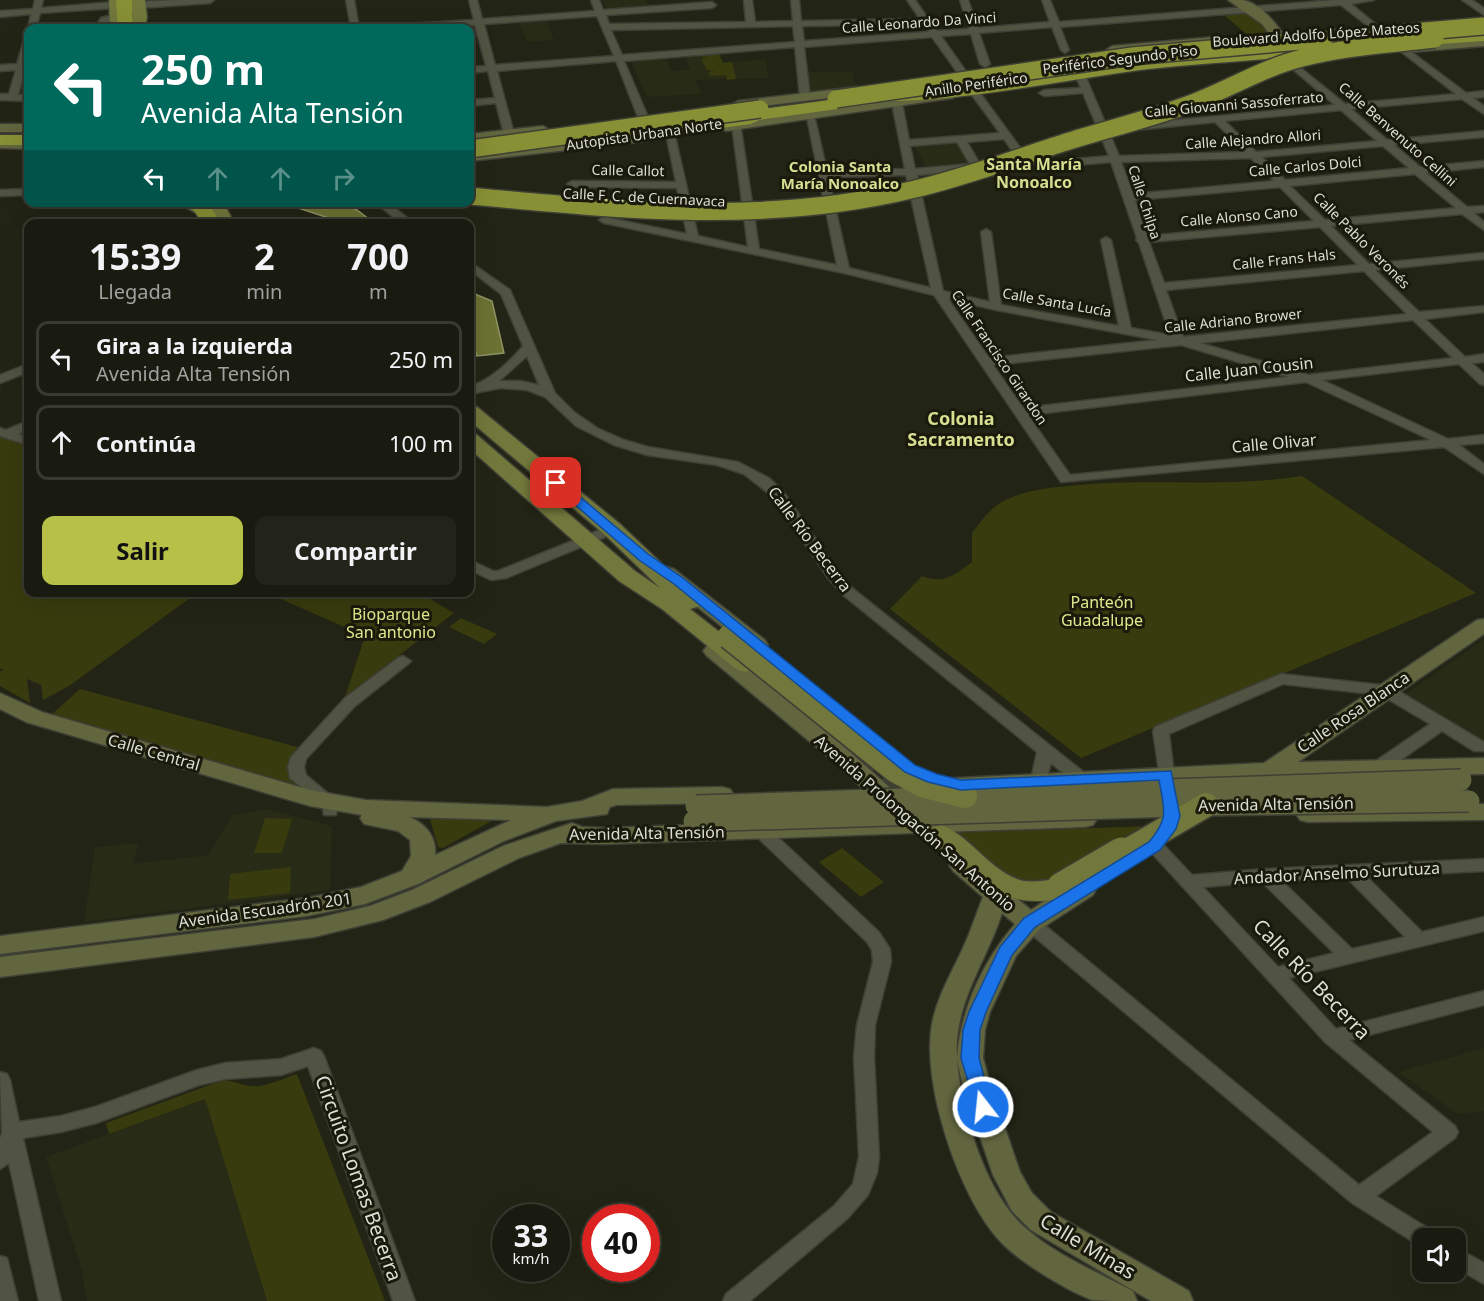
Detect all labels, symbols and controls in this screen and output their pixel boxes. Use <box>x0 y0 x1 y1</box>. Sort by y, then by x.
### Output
street label: Calle Leonardo Da Vinci <box>841 7 997 37</box>
street label: Boulevard Adolfo López Mateos <box>1212 17 1421 51</box>
text: 250 m <box>141 40 265 97</box>
street label: Periférico Segundo Piso <box>1041 40 1199 78</box>
icon: left <box>42 48 120 126</box>
street label: Anillo Periférico <box>923 67 1029 101</box>
street label: Calle Benvenuto Cellini <box>1335 77 1461 191</box>
street label: Calle Giovanni Sassoferrato <box>1144 87 1324 121</box>
text: Avenida Alta Tensión <box>141 94 404 131</box>
street label: Autopista Urbana Norte <box>565 114 723 154</box>
street label: Calle Alejandro Allori <box>1184 125 1322 153</box>
street label: Calle Carlos Dolci <box>1248 152 1362 180</box>
district label: Santa María Nonoalco <box>986 153 1082 193</box>
district label: Colonia Santa María Nonoalco <box>781 156 899 193</box>
street label: Calle Callot <box>591 160 665 180</box>
icon: left <box>138 162 171 195</box>
icon: ahead <box>201 162 234 195</box>
icon: ahead <box>264 162 297 195</box>
icon: right <box>327 162 360 195</box>
street label: Calle Chilpa <box>1124 163 1166 241</box>
street label: Calle F. C. de Cuernavaca <box>562 183 726 211</box>
street label: Calle Pablo Veronés <box>1310 188 1415 293</box>
street label: Calle Alonso Cano <box>1179 201 1299 231</box>
text: 15:39 <box>89 232 181 281</box>
text: 2 <box>254 232 275 281</box>
text: 700 <box>347 232 409 281</box>
street label: Calle Frans Hals <box>1231 244 1337 274</box>
text: Llegada <box>98 278 172 305</box>
text: min <box>246 278 282 305</box>
text: m <box>369 278 388 305</box>
street label: Calle Santa Lucía <box>1001 283 1113 321</box>
street label: Calle Francisco Girardon <box>948 286 1052 428</box>
street label: Calle Adriano Brower <box>1163 303 1303 337</box>
text: Gira a la izquierda <box>96 330 293 360</box>
icon: left <box>45 342 78 375</box>
text: 250 m <box>389 344 453 374</box>
street label: Calle Juan Cousin <box>1184 351 1314 387</box>
text: Avenida Alta Tensión <box>96 360 291 387</box>
district label: Colonia Sacramento <box>907 406 1015 451</box>
icon: ahead <box>45 426 78 459</box>
text: Continúa <box>96 428 196 458</box>
text: 100 m <box>389 428 453 458</box>
street label: Calle Olivar <box>1231 428 1318 458</box>
pin <box>530 457 581 508</box>
icon: arrive <box>539 466 572 499</box>
street label: Calle Río Becerra <box>763 482 857 596</box>
button: Salir <box>42 516 243 585</box>
button: Compartir <box>255 516 456 585</box>
park label: Panteón Guadalupe <box>1061 591 1143 631</box>
park label: Bioparque San antonio <box>346 603 436 643</box>
street label: Calle Rosa Blanca <box>1293 666 1413 758</box>
street label: Calle Central <box>105 728 203 776</box>
street label: Avenida Prolongación San Antonio <box>810 730 1020 916</box>
street label: Avenida Alta Tensión <box>1198 792 1354 816</box>
street label: Avenida Alta Tensión <box>569 821 725 845</box>
street label: Andador Anselmo Surutuza <box>1233 857 1441 889</box>
street label: Avenida Escuadrón 201 <box>177 887 353 933</box>
street label: Calle Río Becerra <box>1247 913 1377 1045</box>
street label: Circuito Lomas Becerra <box>309 1071 409 1285</box>
position arrow <box>951 1075 1015 1139</box>
speed limit sign: 40 <box>582 1204 660 1282</box>
street label: Calle Minas <box>1035 1207 1141 1285</box>
text: 33 <box>514 1215 548 1256</box>
map controls <box>1412 1228 1466 1282</box>
button: sound <box>1412 1228 1466 1282</box>
text: km/h <box>513 1248 549 1268</box>

